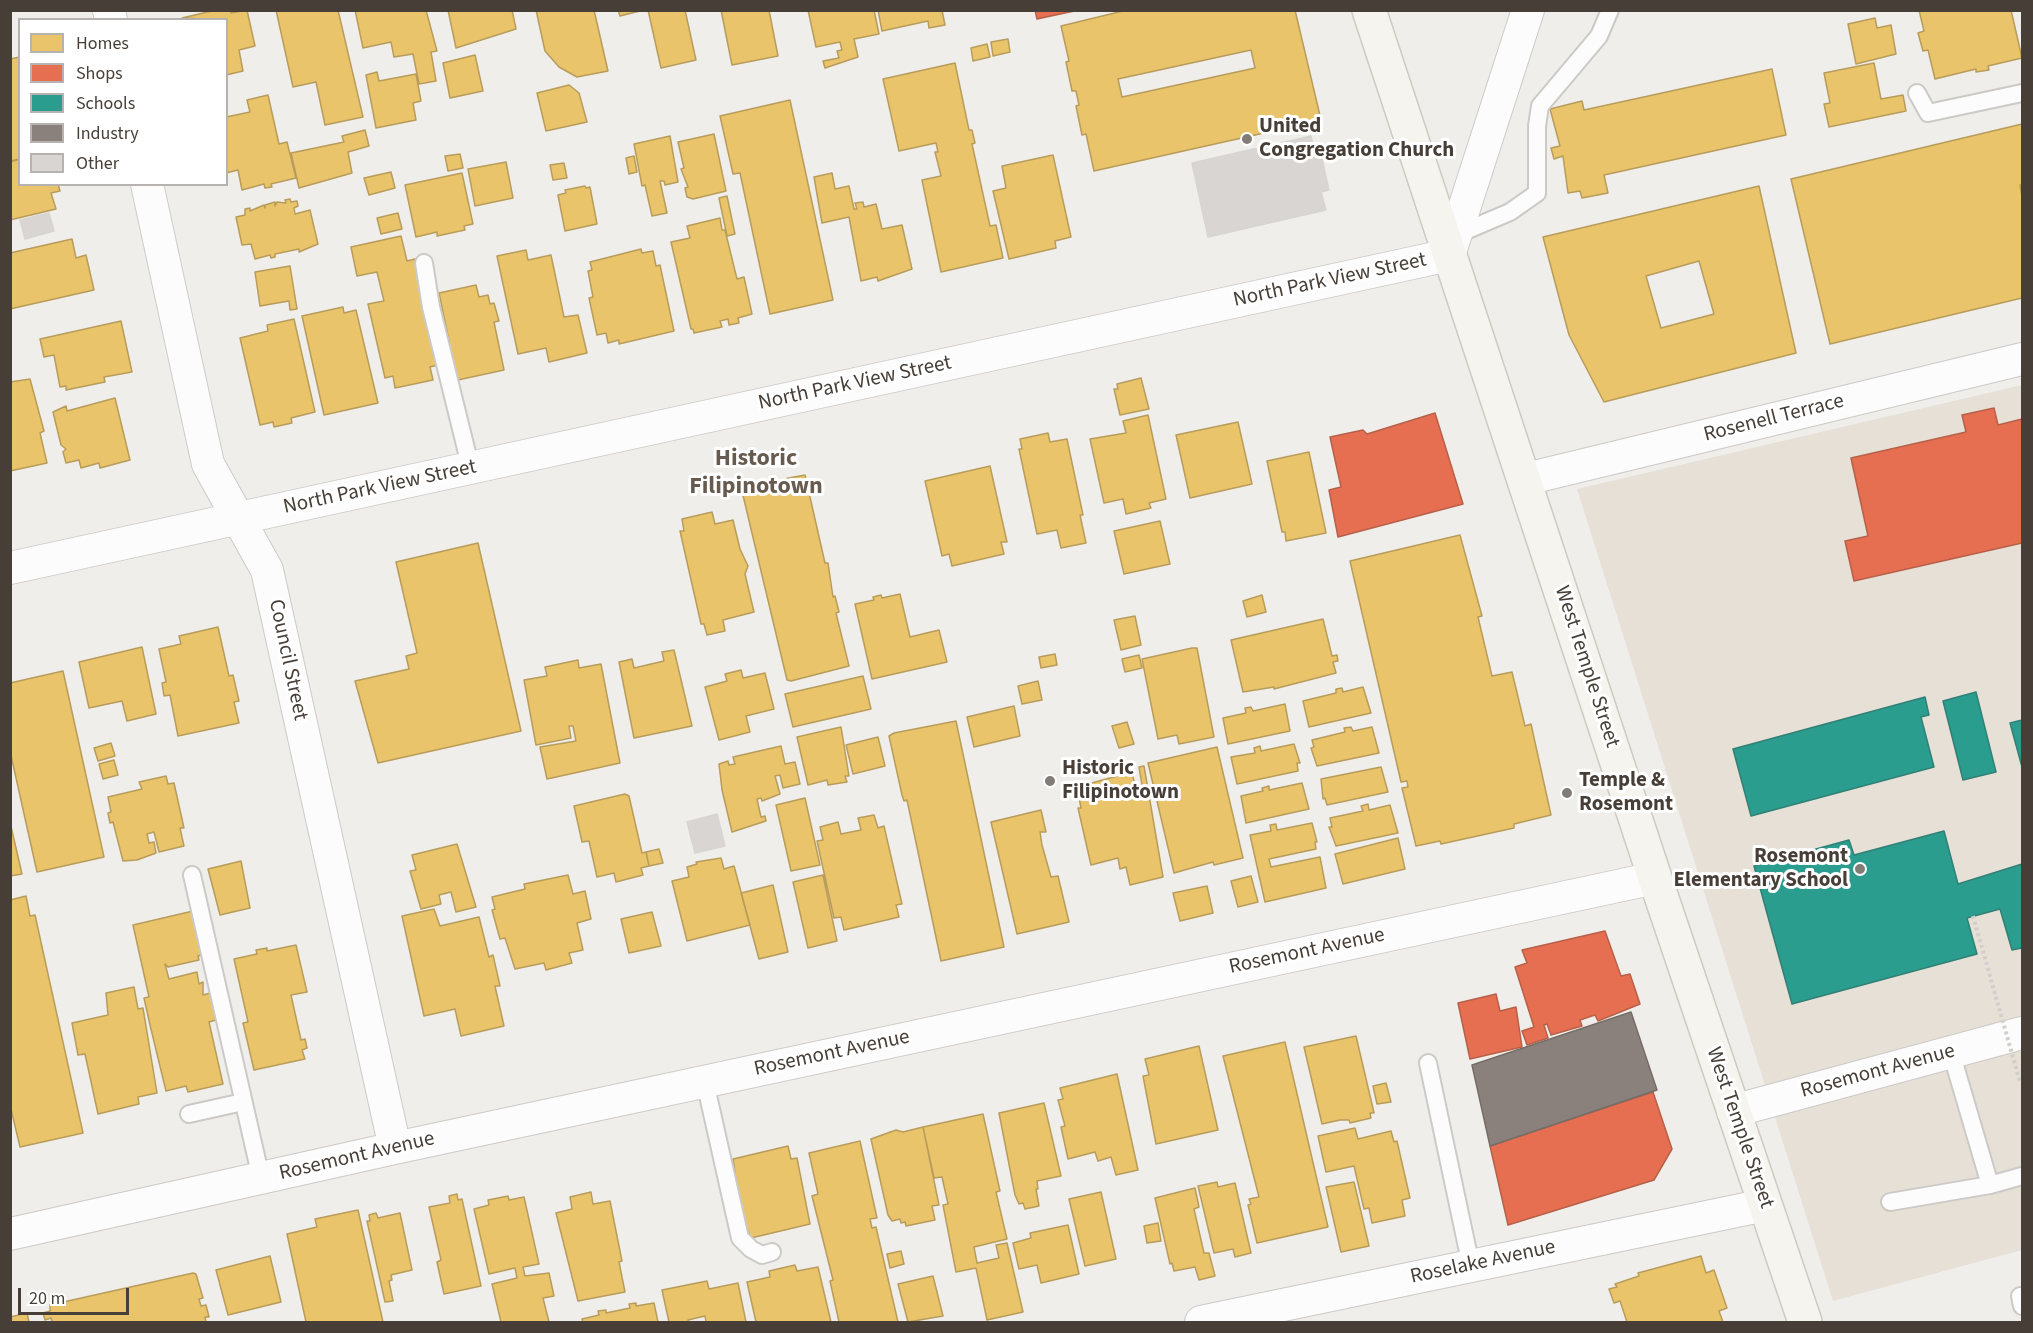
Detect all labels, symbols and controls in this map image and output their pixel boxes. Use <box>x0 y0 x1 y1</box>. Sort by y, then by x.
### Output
legend <box>18 18 228 186</box>
text: Homes <box>76 31 129 56</box>
text: Shops <box>76 61 123 86</box>
text: Schools <box>76 91 135 116</box>
place label: United Congregation Church <box>1259 114 1454 164</box>
text: Industry <box>76 121 139 146</box>
marker: United Congregation Church <box>1240 132 1254 146</box>
text: Other <box>76 151 119 176</box>
street label: North Park View Street <box>1231 248 1429 314</box>
street label: North Park View Street <box>756 351 954 417</box>
street label: Rosenell Terrace <box>1701 389 1847 449</box>
district label: Historic Filipinotown <box>689 446 823 502</box>
street label: North Park View Street <box>281 455 479 521</box>
street label: West Temple Street <box>1548 583 1624 751</box>
street label: Council Street <box>262 597 312 723</box>
place label: Historic Filipinotown <box>1062 756 1179 806</box>
place label: Temple & Rosemont <box>1579 768 1673 818</box>
marker: Historic Filipinotown <box>1043 774 1057 788</box>
marker: Temple & Rosemont <box>1560 786 1574 800</box>
place label: Rosemont Elementary School <box>1674 844 1848 894</box>
marker: Rosemont Elementary School <box>1853 862 1867 876</box>
street label: Rosemont Avenue <box>1227 923 1387 981</box>
street label: Rosemont Avenue <box>752 1025 912 1083</box>
street label: Rosemont Avenue <box>1798 1039 1958 1105</box>
street label: West Temple Street <box>1700 1044 1778 1212</box>
street label: Rosemont Avenue <box>277 1127 437 1187</box>
street label: Roselake Avenue <box>1408 1235 1558 1291</box>
scale bar <box>21 1276 132 1314</box>
text: 20 m <box>29 1286 65 1311</box>

